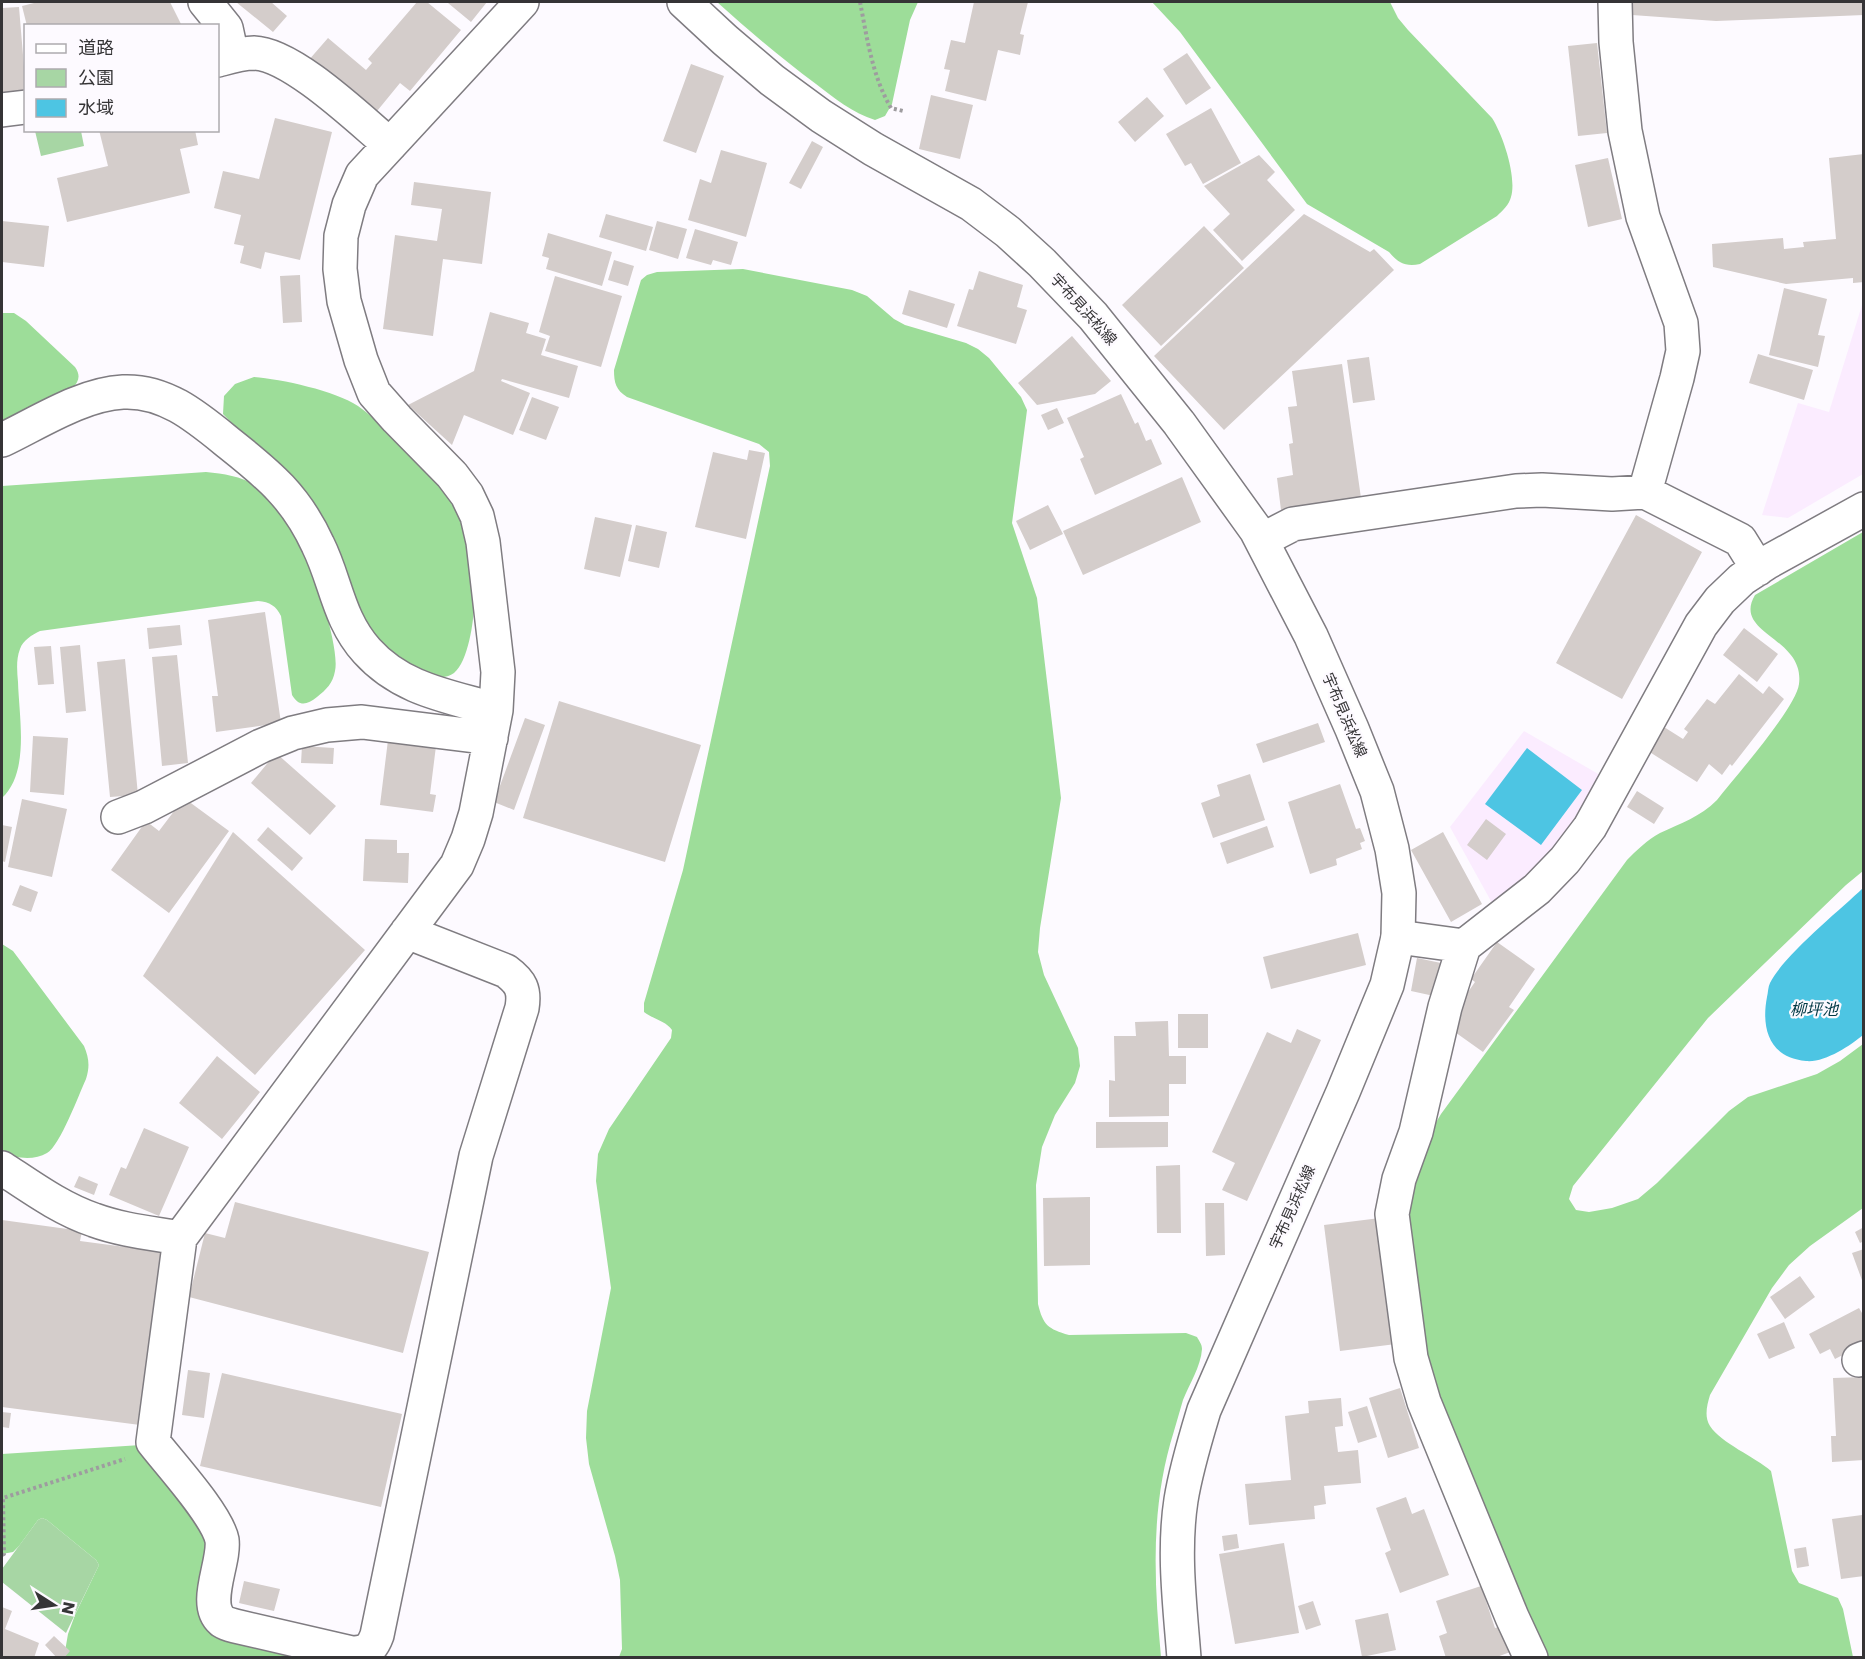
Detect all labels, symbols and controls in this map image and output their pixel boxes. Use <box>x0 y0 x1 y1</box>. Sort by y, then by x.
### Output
legend <box>24 24 219 132</box>
text: 道路 <box>78 35 114 60</box>
text: 公園 <box>78 65 114 90</box>
text: 水域 <box>78 95 114 120</box>
street label: 宇布見浜松線 <box>1046 269 1122 349</box>
street label: 宇布見浜松線 <box>1318 669 1372 761</box>
water label: 柳坪池 <box>1790 998 1840 1021</box>
street label: 宇布見浜松線 <box>1264 1162 1320 1252</box>
north arrow <box>24 1575 84 1635</box>
text: N <box>56 1600 81 1616</box>

